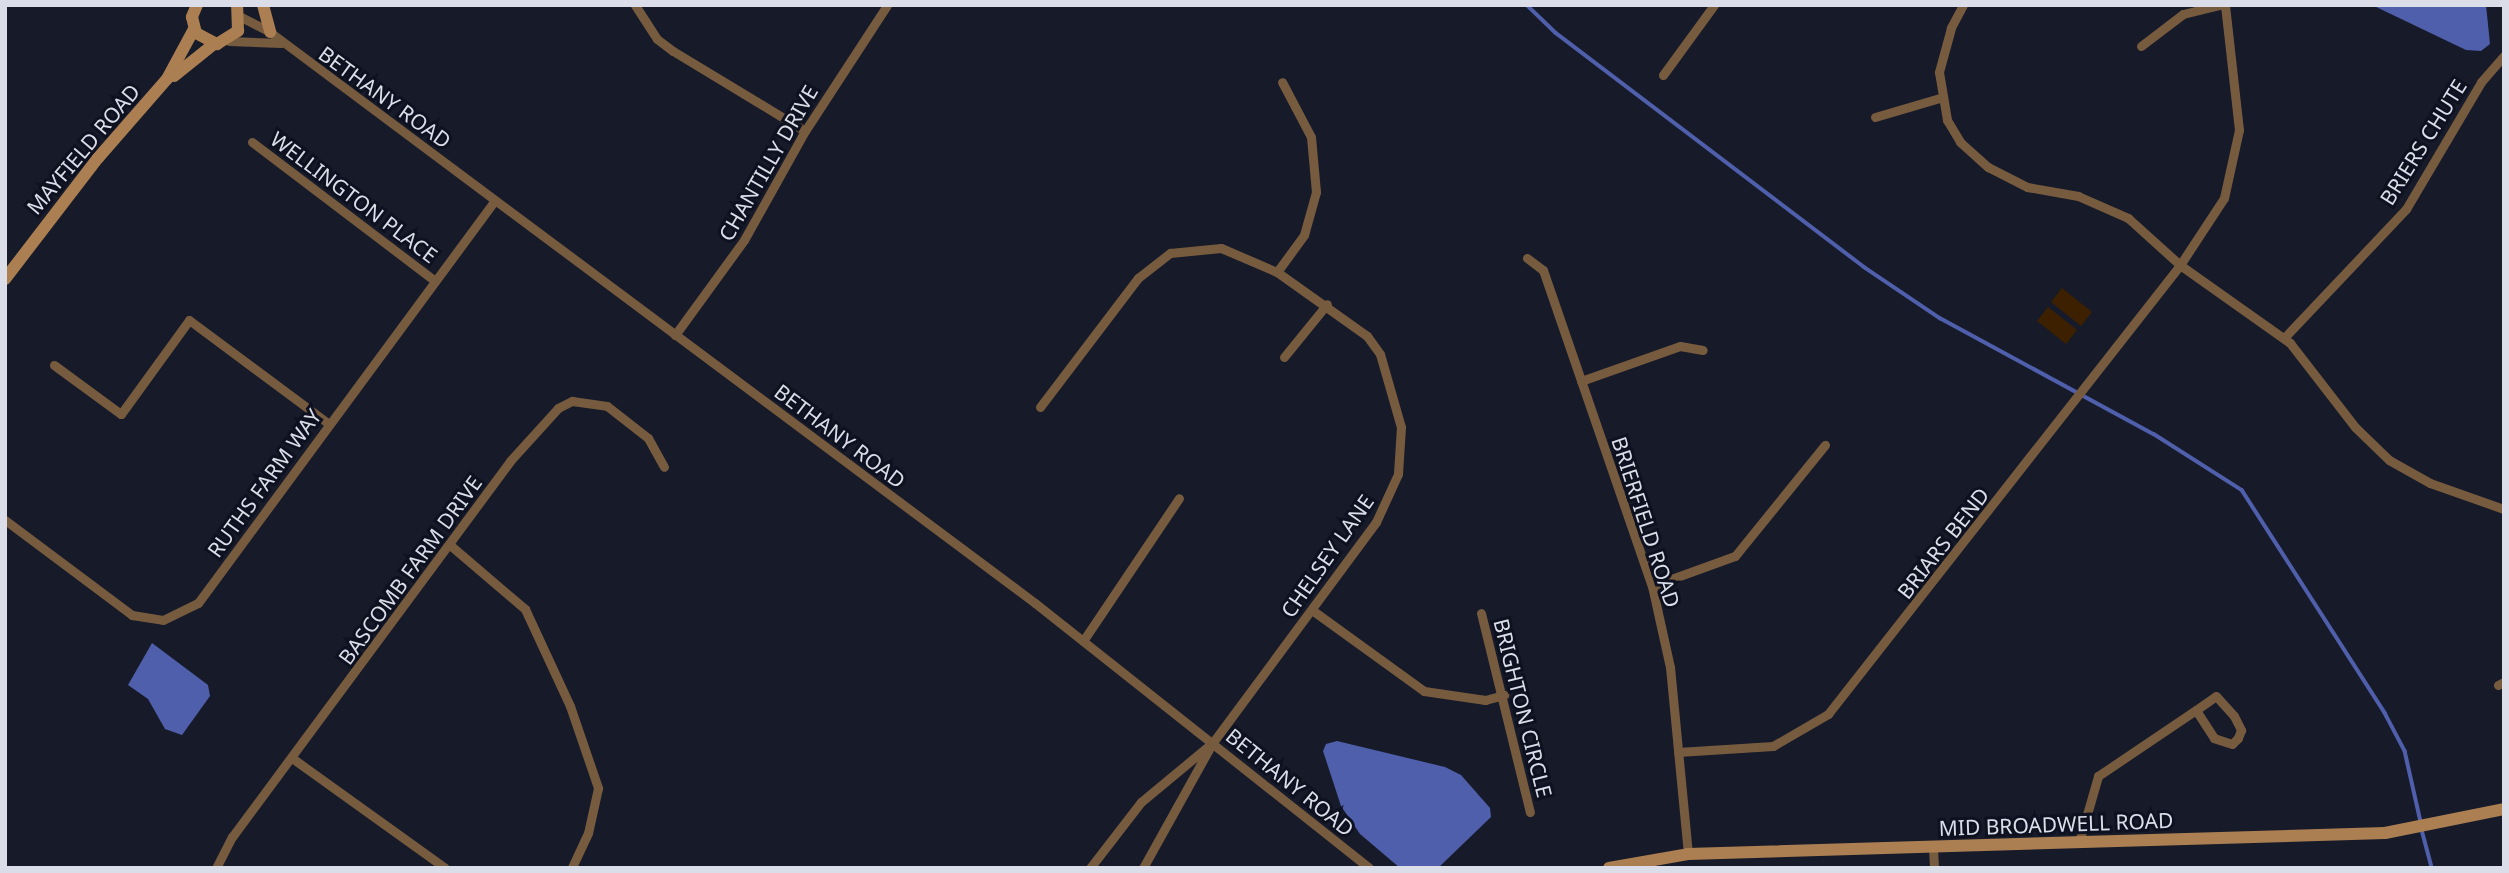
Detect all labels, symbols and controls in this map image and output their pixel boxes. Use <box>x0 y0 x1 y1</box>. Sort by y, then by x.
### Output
street label: BETHANY ROAD <box>314 41 456 153</box>
street label: BRIERS CHUTE <box>2374 75 2472 209</box>
street label: MAYFIELD ROAD <box>21 79 145 219</box>
street label: CHANTILLY DRIVE <box>713 81 823 245</box>
street label: WELLINGTON PLACE <box>266 126 442 268</box>
street label: BETHANY ROAD <box>770 379 910 493</box>
street label: RUTHS FARM WAY <box>202 404 326 562</box>
street label: BRIERFIELD ROAD <box>1607 434 1685 610</box>
street label: BASCOMB FARM DRIVE <box>333 471 487 669</box>
street label: BRIARS BEND <box>1892 482 1994 604</box>
street label: CHELSEY LANE <box>1275 490 1379 622</box>
street label: BRIGHTON CIRCLE <box>1489 616 1557 800</box>
street label: BETHANY ROAD <box>1221 723 1359 841</box>
street label: MID BROADWELL ROAD <box>1938 807 2174 841</box>

